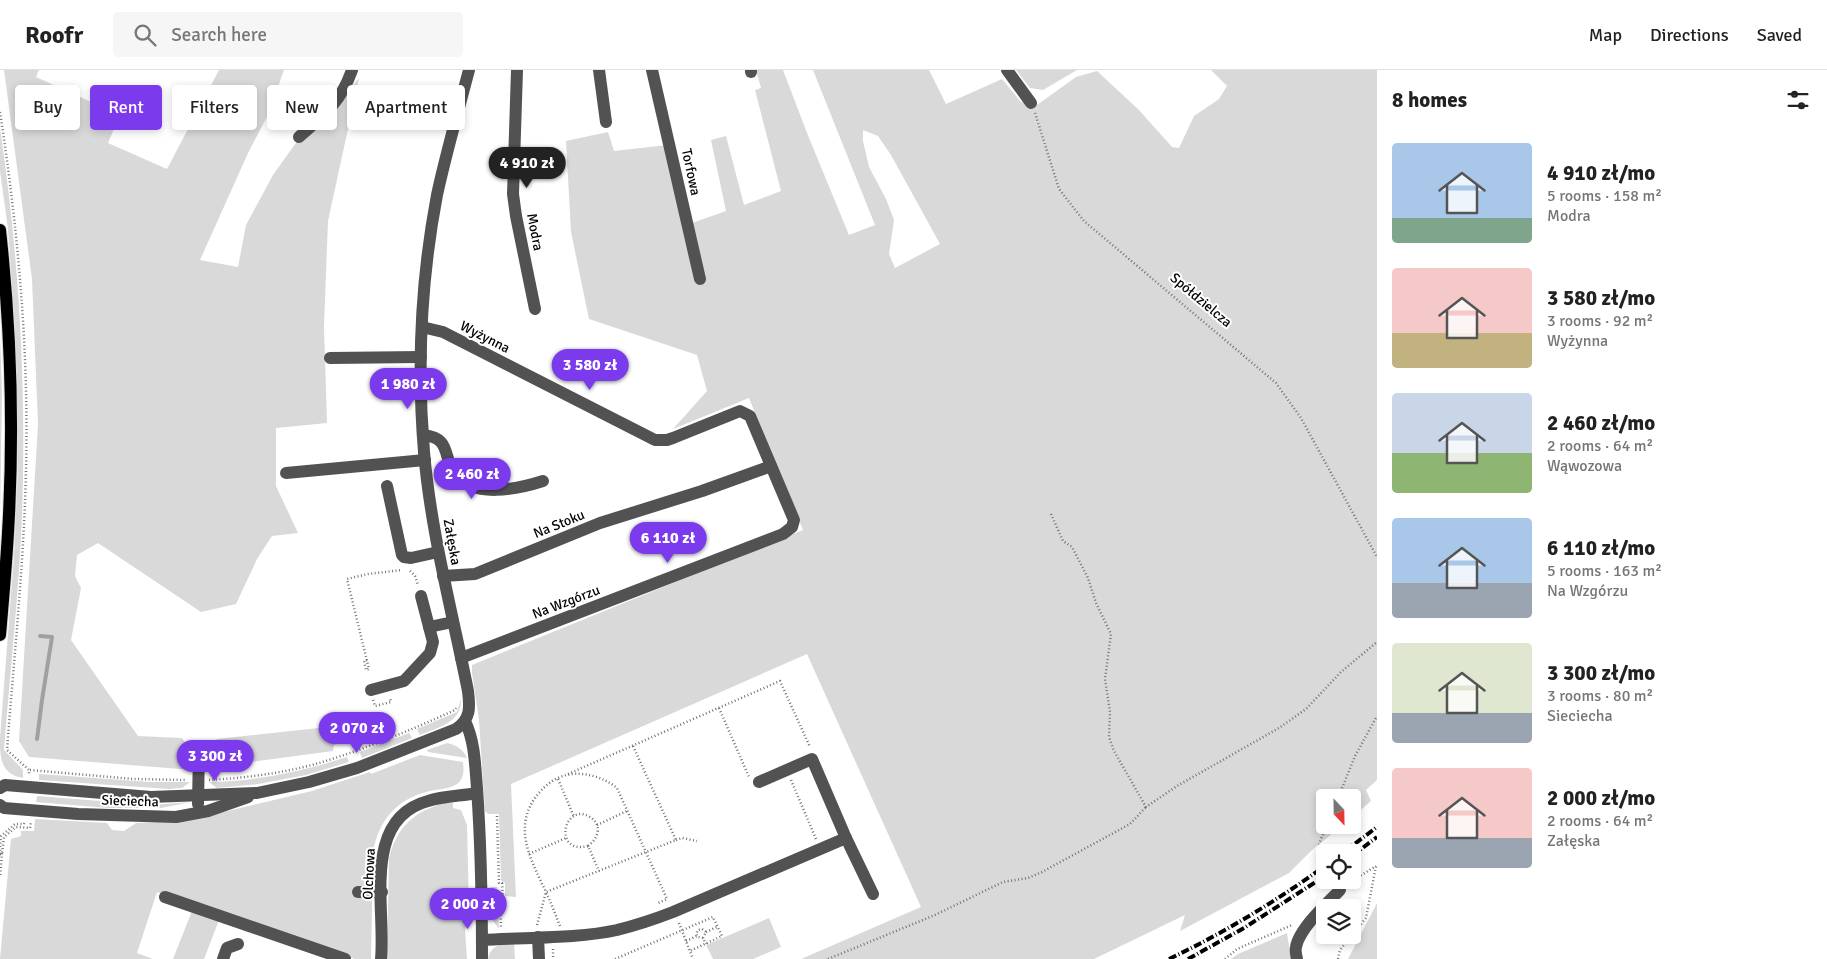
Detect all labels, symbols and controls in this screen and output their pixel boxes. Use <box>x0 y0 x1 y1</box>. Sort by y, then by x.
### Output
search box <box>113 12 463 57</box>
text: Roofr <box>25 20 83 50</box>
icon: search <box>131 21 159 49</box>
text: Search here <box>171 23 267 47</box>
text: Map <box>1589 24 1622 46</box>
text: Directions <box>1650 24 1729 46</box>
text: Saved <box>1757 24 1802 46</box>
chip: Buy <box>15 85 80 130</box>
chip: Rent <box>90 85 162 130</box>
chip: Filters <box>172 85 257 130</box>
chip: New <box>267 85 337 130</box>
chip: Apartment <box>347 85 465 130</box>
icon: filters <box>1784 86 1812 114</box>
text: 8 homes <box>1392 87 1467 113</box>
pin: 4 910 zł <box>475 146 579 189</box>
street label: Torfowa <box>678 147 704 197</box>
text: 4 910 zł <box>500 153 554 173</box>
text: 4 910 zł/mo <box>1547 160 1655 186</box>
icon: home <box>1432 163 1492 223</box>
text: 5 rooms · 158 m² <box>1547 186 1662 206</box>
text: Modra <box>1547 206 1591 226</box>
street label: Modra <box>523 212 547 252</box>
street label: Spółdzielcza <box>1167 269 1235 331</box>
text: 3 580 zł/mo <box>1547 285 1655 311</box>
icon: home <box>1432 288 1492 348</box>
text: 3 rooms · 92 m² <box>1547 311 1653 331</box>
street label: Wyżynna <box>457 317 513 357</box>
text: Wyżynna <box>1547 331 1608 351</box>
pin: 3 580 zł <box>538 348 642 391</box>
text: 3 580 zł <box>563 355 617 375</box>
pin: 1 980 zł <box>356 368 460 410</box>
text: 1 980 zł <box>381 374 435 394</box>
text: 2 460 zł/mo <box>1547 410 1655 436</box>
icon: home <box>1432 413 1492 473</box>
text: 2 rooms · 64 m² <box>1547 436 1653 456</box>
text: Wąwozowa <box>1547 456 1622 476</box>
pin: 2 460 zł <box>420 458 524 500</box>
text: 2 460 zł <box>445 464 499 484</box>
street label: Na Stoku <box>531 506 587 542</box>
street label: Załęska <box>440 518 464 566</box>
pin: 6 110 zł <box>616 522 720 564</box>
text: 6 110 zł <box>641 528 695 548</box>
text: 6 110 zł/mo <box>1547 535 1655 561</box>
icon: home <box>1432 538 1492 598</box>
text: 5 rooms · 163 m² <box>1547 561 1662 581</box>
street label: Na Wzgórzu <box>530 581 602 623</box>
text: Na Wzgórzu <box>1547 581 1628 601</box>
text: 3 300 zł/mo <box>1547 660 1655 686</box>
icon: home <box>1432 663 1492 723</box>
text: 3 rooms · 80 m² <box>1547 686 1653 706</box>
text: Sieciecha <box>1547 706 1613 726</box>
pin: 2 070 zł <box>305 712 409 754</box>
text: 2 070 zł <box>330 718 384 738</box>
pin: 3 300 zł <box>163 740 267 782</box>
text: 3 300 zł <box>188 746 242 766</box>
text: 2 000 zł/mo <box>1547 785 1655 811</box>
icon: home <box>1432 788 1492 848</box>
north arrow <box>1316 789 1361 834</box>
map controls <box>1316 789 1361 944</box>
street label: Sieciecha <box>101 792 159 810</box>
text: 2 rooms · 64 m² <box>1547 811 1653 831</box>
text: Załęska <box>1547 831 1600 851</box>
button: locate <box>1316 844 1361 889</box>
street label: Olchowa <box>359 848 379 900</box>
pin: 2 000 zł <box>416 888 520 930</box>
text: 2 000 zł <box>441 894 495 914</box>
button: layers <box>1316 899 1361 944</box>

